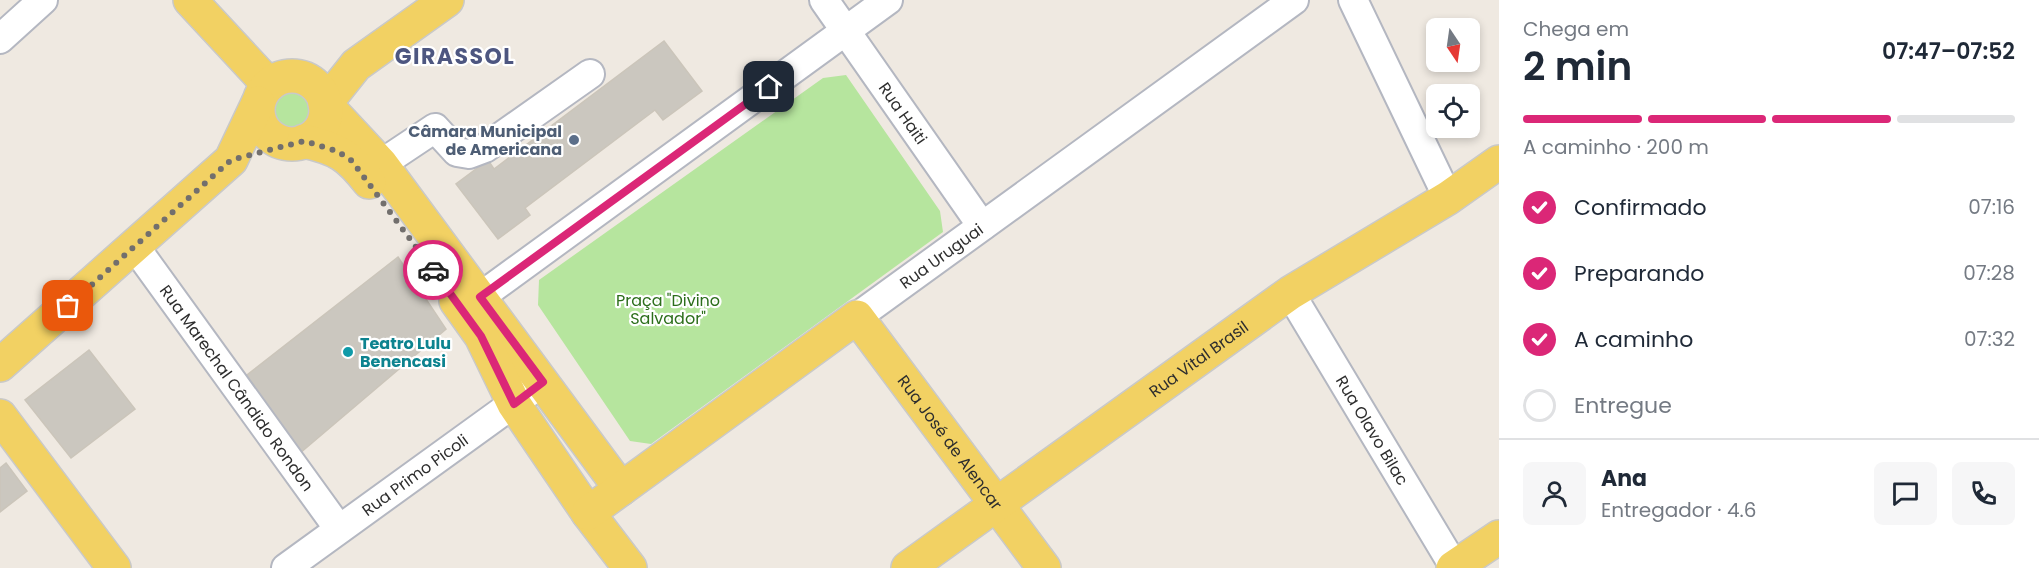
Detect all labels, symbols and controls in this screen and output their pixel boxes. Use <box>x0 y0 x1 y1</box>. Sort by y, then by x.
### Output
text: Chega em <box>1523 15 1629 43</box>
north arrow <box>1426 18 1480 72</box>
map controls <box>1426 18 1480 138</box>
text: 07:47–07:52 <box>1882 36 2015 67</box>
text: 2 min <box>1523 39 1632 94</box>
district label: GIRASSOL <box>395 41 515 72</box>
pin <box>743 61 794 112</box>
icon: home <box>752 70 785 103</box>
street label: Rua Haiti <box>873 78 933 149</box>
button: locate <box>1426 84 1480 138</box>
place label: Câmara Municipal de Americana <box>408 120 562 161</box>
marker: Câmara Municipal de Americana <box>567 133 581 147</box>
text: A caminho · 200 m <box>1523 133 1709 161</box>
icon: check <box>1523 191 1556 224</box>
text: Confirmado <box>1574 192 1707 223</box>
text: 07:16 <box>1968 193 2015 221</box>
street label: Rua Uruguai <box>895 218 988 294</box>
courier <box>403 240 463 300</box>
icon: car <box>417 254 450 287</box>
icon: check <box>1523 257 1556 290</box>
text: Preparando <box>1574 258 1704 289</box>
text: 07:28 <box>1963 259 2015 287</box>
pin <box>42 280 93 331</box>
street label: Rua Marechal Cândido Rondon <box>154 280 319 496</box>
icon: bag <box>51 289 84 322</box>
park label: Praça "Divino Salvador" <box>616 289 720 330</box>
street label: Rua Vital Brasil <box>1144 315 1253 403</box>
icon: check <box>1523 323 1556 356</box>
text: A caminho <box>1574 324 1693 355</box>
text: 07:32 <box>1964 325 2015 353</box>
place label: Teatro Lulu Benencasi <box>360 332 451 373</box>
marker: Teatro Lulu Benencasi <box>341 345 355 359</box>
street label: Rua José de Alencar <box>892 370 1008 514</box>
street label: Rua Olavo Bilac <box>1331 371 1414 490</box>
text: Entregue <box>1574 390 1672 421</box>
street label: Rua Primo Picoli <box>357 428 473 521</box>
button: person <box>1523 462 1586 525</box>
button: chat <box>1874 462 1937 525</box>
button: phone <box>1952 462 2015 525</box>
text: Ana <box>1601 463 1647 494</box>
text: Entregador · 4.6 <box>1601 496 1756 524</box>

